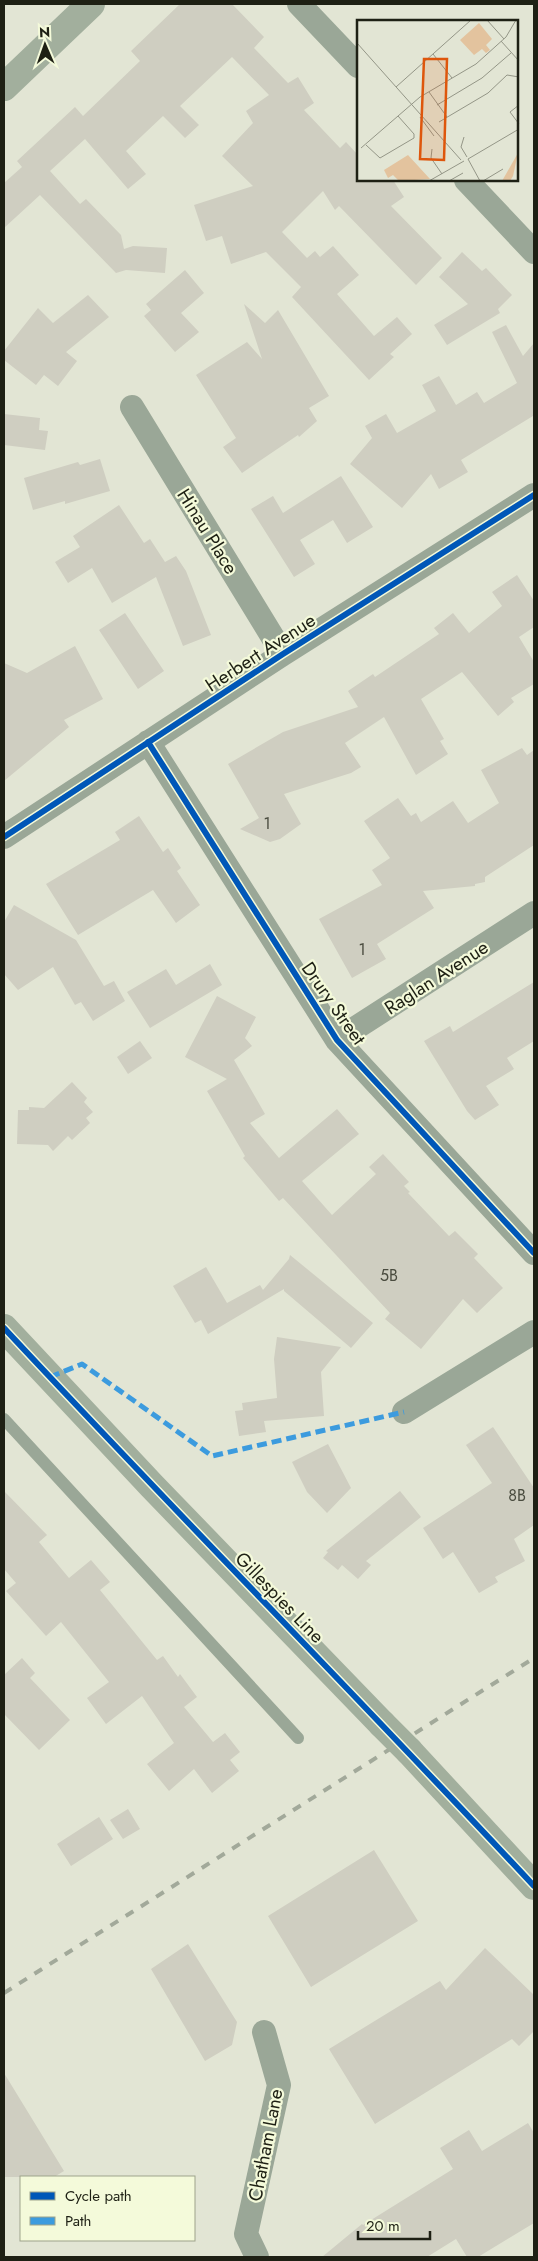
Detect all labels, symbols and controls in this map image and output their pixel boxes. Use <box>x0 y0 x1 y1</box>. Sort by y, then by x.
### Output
north arrow <box>20 20 70 70</box>
inset map <box>357 20 518 181</box>
text: N <box>39 22 50 42</box>
street label: Hinau Place <box>171 483 245 579</box>
street label: Herbert Avenue <box>200 607 321 698</box>
house number: 1 <box>263 812 271 835</box>
street label: Raglan Avenue <box>379 934 494 1021</box>
house number: 1 <box>358 938 366 961</box>
street label: Drury Street <box>295 956 372 1051</box>
house number: 5B <box>380 1264 398 1287</box>
house number: 8B <box>508 1484 526 1507</box>
street label: Gillespies Line <box>229 1546 330 1649</box>
street label: Chatham Lane <box>241 2086 290 2204</box>
legend <box>20 2176 195 2241</box>
text: Cycle path <box>65 2185 132 2207</box>
scale bar <box>358 2208 430 2240</box>
text: Path <box>65 2210 91 2232</box>
text: 20 m <box>366 2215 400 2237</box>

